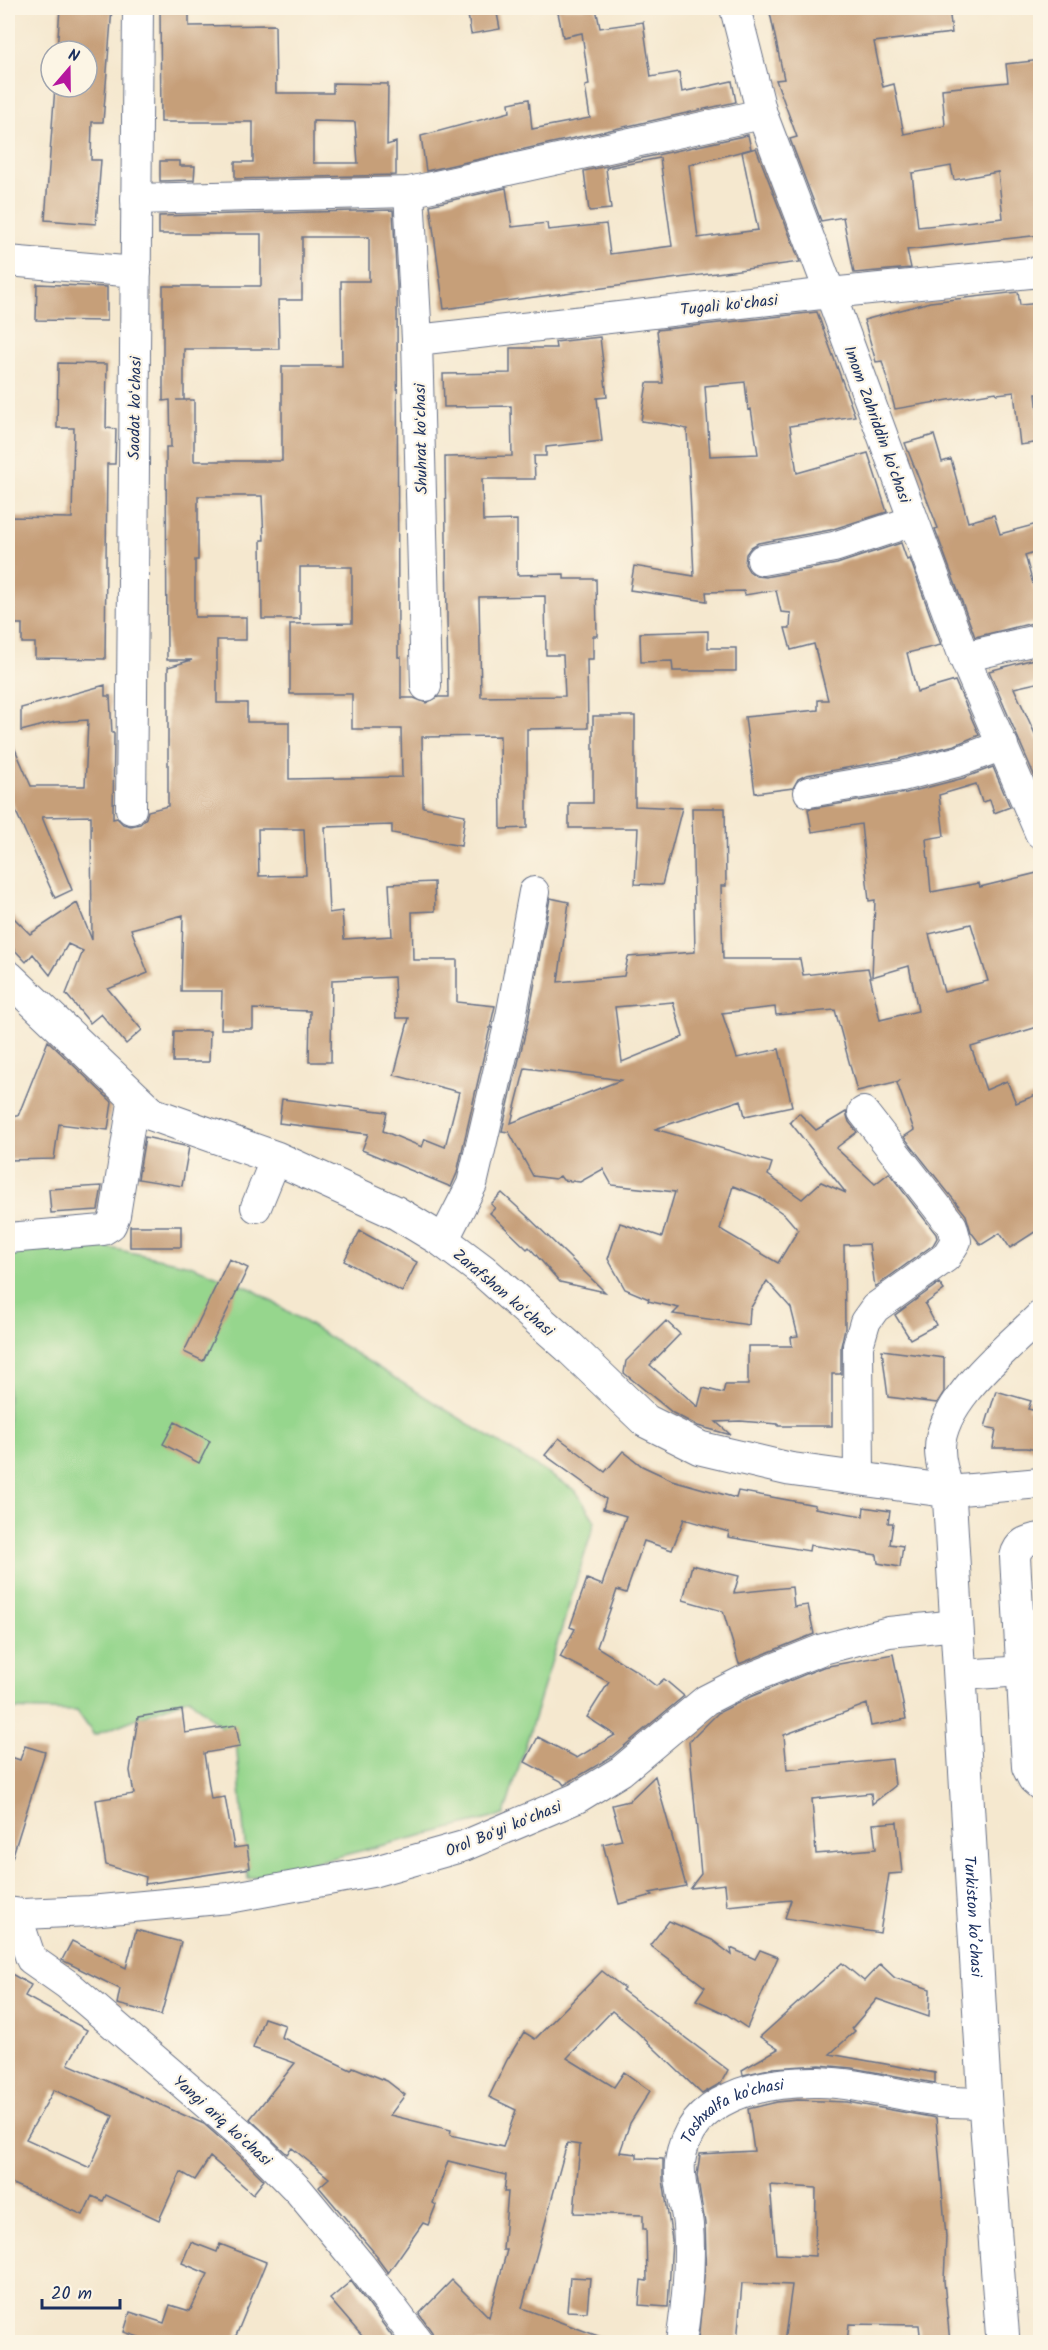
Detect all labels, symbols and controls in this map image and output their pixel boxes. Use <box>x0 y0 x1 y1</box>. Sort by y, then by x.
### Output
north arrow <box>39 39 99 99</box>
text: N <box>65 43 83 70</box>
street label: Tugali koʻchasi <box>679 288 780 323</box>
street label: Imom Zahriddin koʻchasi <box>836 342 917 508</box>
street label: Saodat koʻchasi <box>122 355 149 460</box>
street label: Shuhrat koʻchasi <box>408 382 435 495</box>
street label: Zarafshon koʻchasi <box>447 1243 560 1344</box>
street label: Orol Boʻyi koʻchasi <box>442 1794 567 1864</box>
street label: Turkiston ko’chasi <box>956 1855 989 1979</box>
street label: Yangi ariq koʻchasi <box>167 2070 278 2173</box>
street label: Toshxalfa ko'chasi <box>675 2073 786 2148</box>
scale bar <box>42 2272 120 2310</box>
text: 20 m <box>51 2280 92 2309</box>

